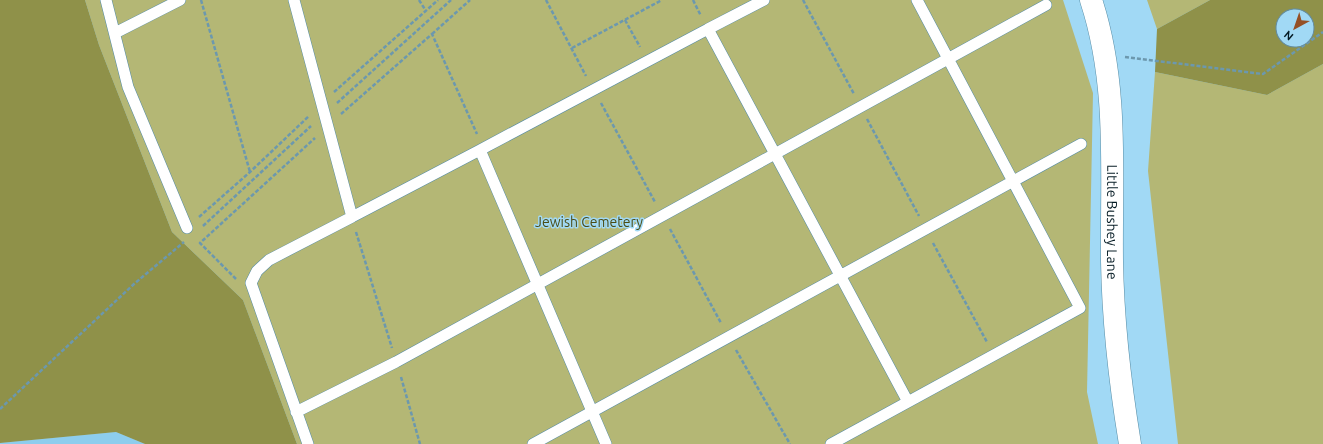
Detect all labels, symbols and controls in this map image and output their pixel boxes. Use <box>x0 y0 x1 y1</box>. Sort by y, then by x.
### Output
north arrow <box>1275 8 1315 48</box>
text: N <box>1282 28 1296 43</box>
street label: Little Bushey Lane <box>1104 164 1120 280</box>
park label: Jewish Cemetery <box>535 214 643 230</box>

